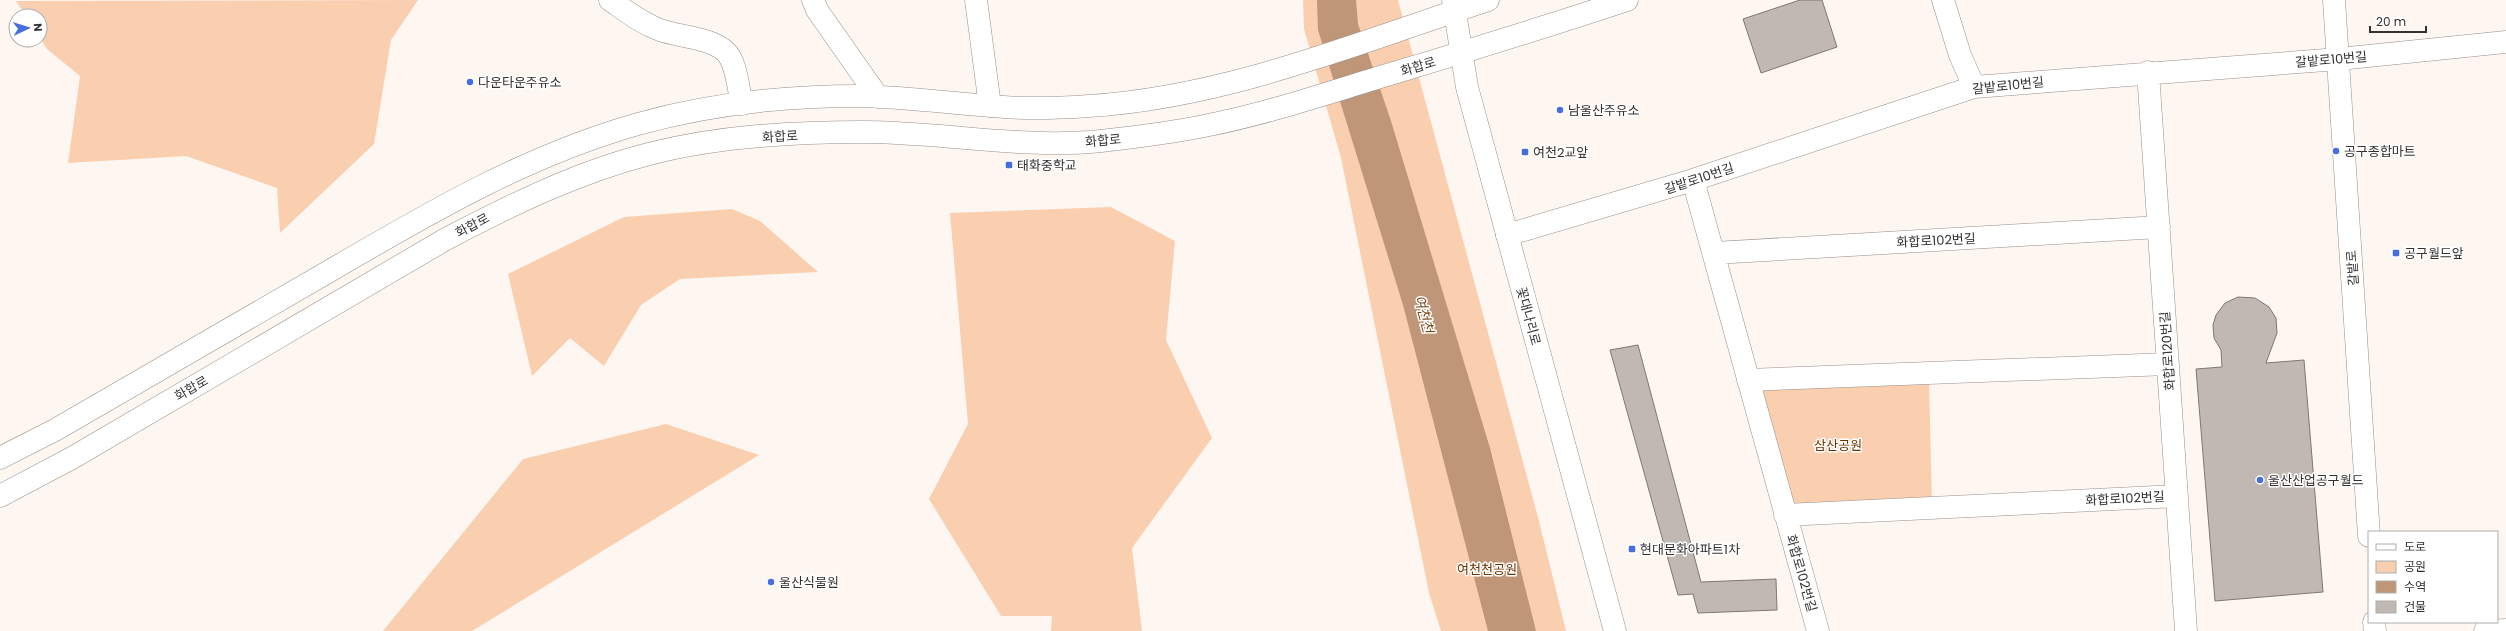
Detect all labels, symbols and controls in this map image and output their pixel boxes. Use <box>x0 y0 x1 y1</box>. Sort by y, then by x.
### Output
north arrow <box>8 8 48 48</box>
scale bar <box>2370 8 2426 34</box>
text: 20 m <box>2376 13 2406 30</box>
text: N <box>30 23 46 32</box>
street label: 갈밭로10번길 <box>2294 47 2368 72</box>
street label: 화합로 <box>1398 52 1438 81</box>
street label: 갈밭로10번길 <box>1971 72 2045 99</box>
place label: 다운타운주유소 <box>478 73 562 92</box>
marker: 다운타운주유소 <box>465 77 475 87</box>
place label: 남울산주유소 <box>1568 101 1640 120</box>
marker: 남울산주유소 <box>1555 105 1565 115</box>
street label: 화합로 <box>762 126 798 147</box>
street label: 화합로 <box>1084 129 1122 152</box>
place label: 공구종합마트 <box>2344 142 2416 161</box>
place label: 여천2교앞 <box>1533 143 1588 162</box>
marker: 공구종합마트 <box>2331 146 2341 156</box>
marker: 여천2교앞 <box>1520 147 1530 157</box>
place label: 태화중학교 <box>1017 156 1077 175</box>
street label: 갈밭로10번길 <box>1662 158 1736 199</box>
marker: 태화중학교 <box>1004 160 1014 170</box>
street label: 화합로 <box>452 209 493 242</box>
street label: 화합로102번길 <box>1896 229 1976 252</box>
place label: 공구월드앞 <box>2404 244 2464 263</box>
marker: 공구월드앞 <box>2391 248 2401 258</box>
street label: 갈밭로 <box>2342 249 2363 287</box>
street label: 꽃대나리로 <box>1512 285 1545 348</box>
water label: 여천천 <box>1409 293 1439 336</box>
street label: 화합로120번길 <box>2155 311 2180 391</box>
street label: 화합로 <box>171 371 212 406</box>
park label: 삼산공원 <box>1814 436 1862 455</box>
place label: 울산산업공구월드 <box>2268 471 2364 490</box>
marker: 울산산업공구월드 <box>2255 475 2265 485</box>
street label: 화합로102번길 <box>2085 487 2165 510</box>
legend <box>2368 531 2498 623</box>
street label: 화합로102번길 <box>1781 532 1822 614</box>
text: 도로 <box>2404 538 2426 555</box>
place label: 현대문화아파트1차 <box>1640 540 1740 559</box>
marker: 현대문화아파트1차 <box>1627 544 1637 554</box>
text: 공원 <box>2404 558 2426 575</box>
park label: 여천천공원 <box>1457 560 1517 579</box>
place label: 울산식물원 <box>779 573 839 592</box>
marker: 울산식물원 <box>766 577 776 587</box>
text: 수역 <box>2404 578 2426 595</box>
text: 건물 <box>2404 598 2426 615</box>

